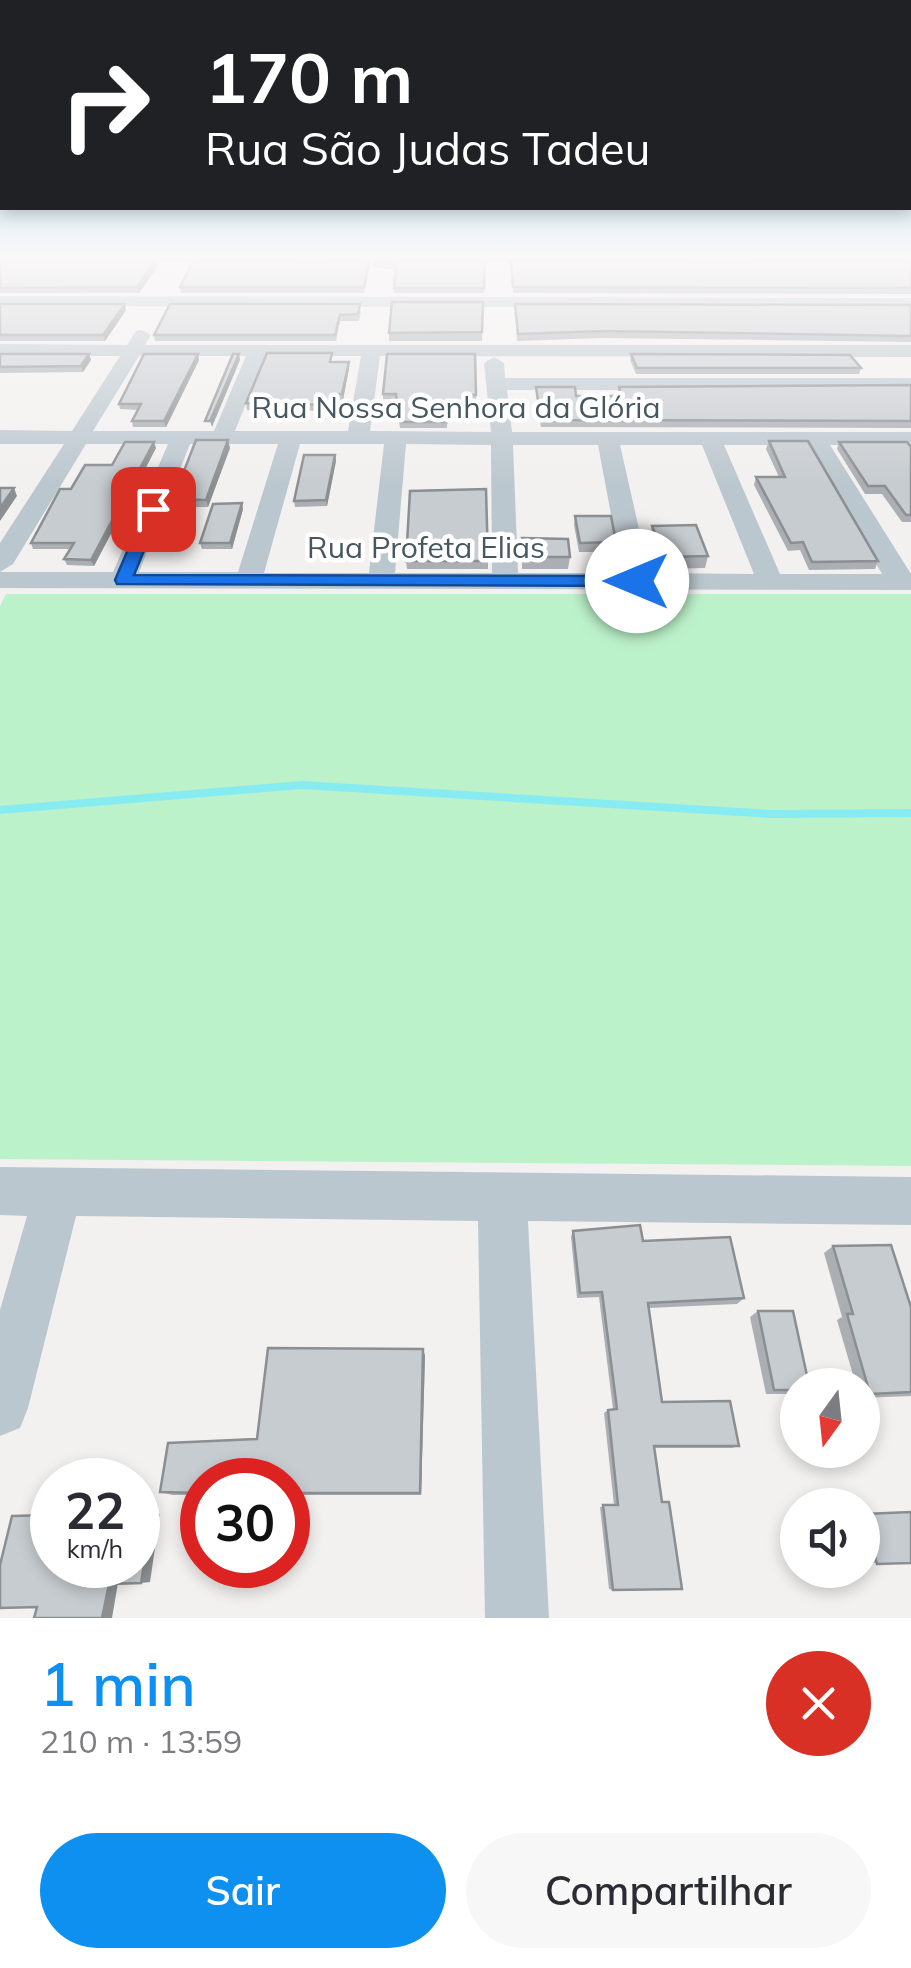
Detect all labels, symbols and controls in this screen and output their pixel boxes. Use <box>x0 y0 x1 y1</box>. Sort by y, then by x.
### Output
text: 170 m <box>205 33 413 121</box>
icon: right <box>40 40 170 170</box>
text: Rua São Judas Tadeu <box>205 120 650 176</box>
street label: Rua Nossa Senhora da Glória <box>252 388 660 426</box>
pin <box>111 467 196 552</box>
icon: arrive <box>126 482 181 537</box>
street label: Rua Profeta Elias <box>307 528 545 566</box>
position arrow <box>585 529 689 633</box>
north arrow <box>780 1368 880 1468</box>
map controls <box>780 1368 880 1588</box>
speed limit sign: 30 <box>180 1458 310 1588</box>
text: 22 <box>65 1479 125 1542</box>
button: sound <box>780 1488 880 1588</box>
text: km/h <box>67 1533 123 1564</box>
text: 1 min <box>40 1646 196 1721</box>
button: close <box>766 1651 871 1756</box>
text: 210 m · 13:59 <box>40 1721 242 1761</box>
button: Sair <box>40 1833 446 1948</box>
button: Compartilhar <box>466 1833 871 1948</box>

